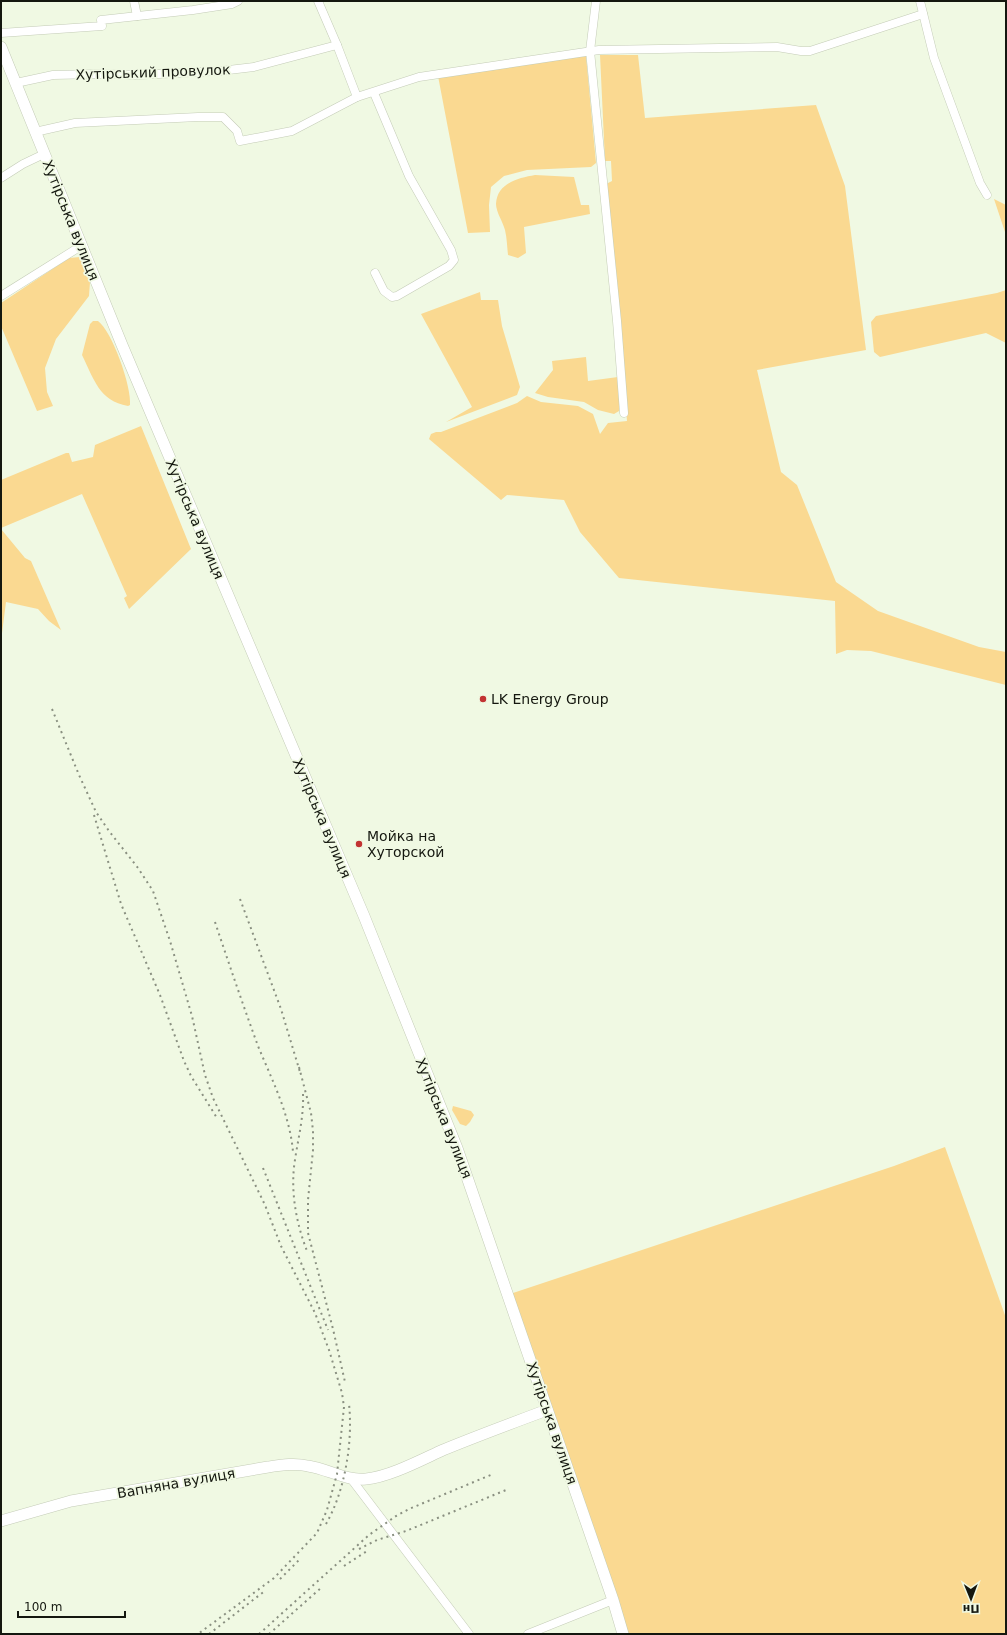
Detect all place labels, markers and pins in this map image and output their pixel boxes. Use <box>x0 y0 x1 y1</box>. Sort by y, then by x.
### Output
place label: LK Energy Group <box>491 691 609 707</box>
marker: LK Energy Group <box>478 694 488 704</box>
place label: Мойка на Хуторской <box>367 828 444 860</box>
marker: Мойка на Хуторской <box>354 839 364 849</box>

